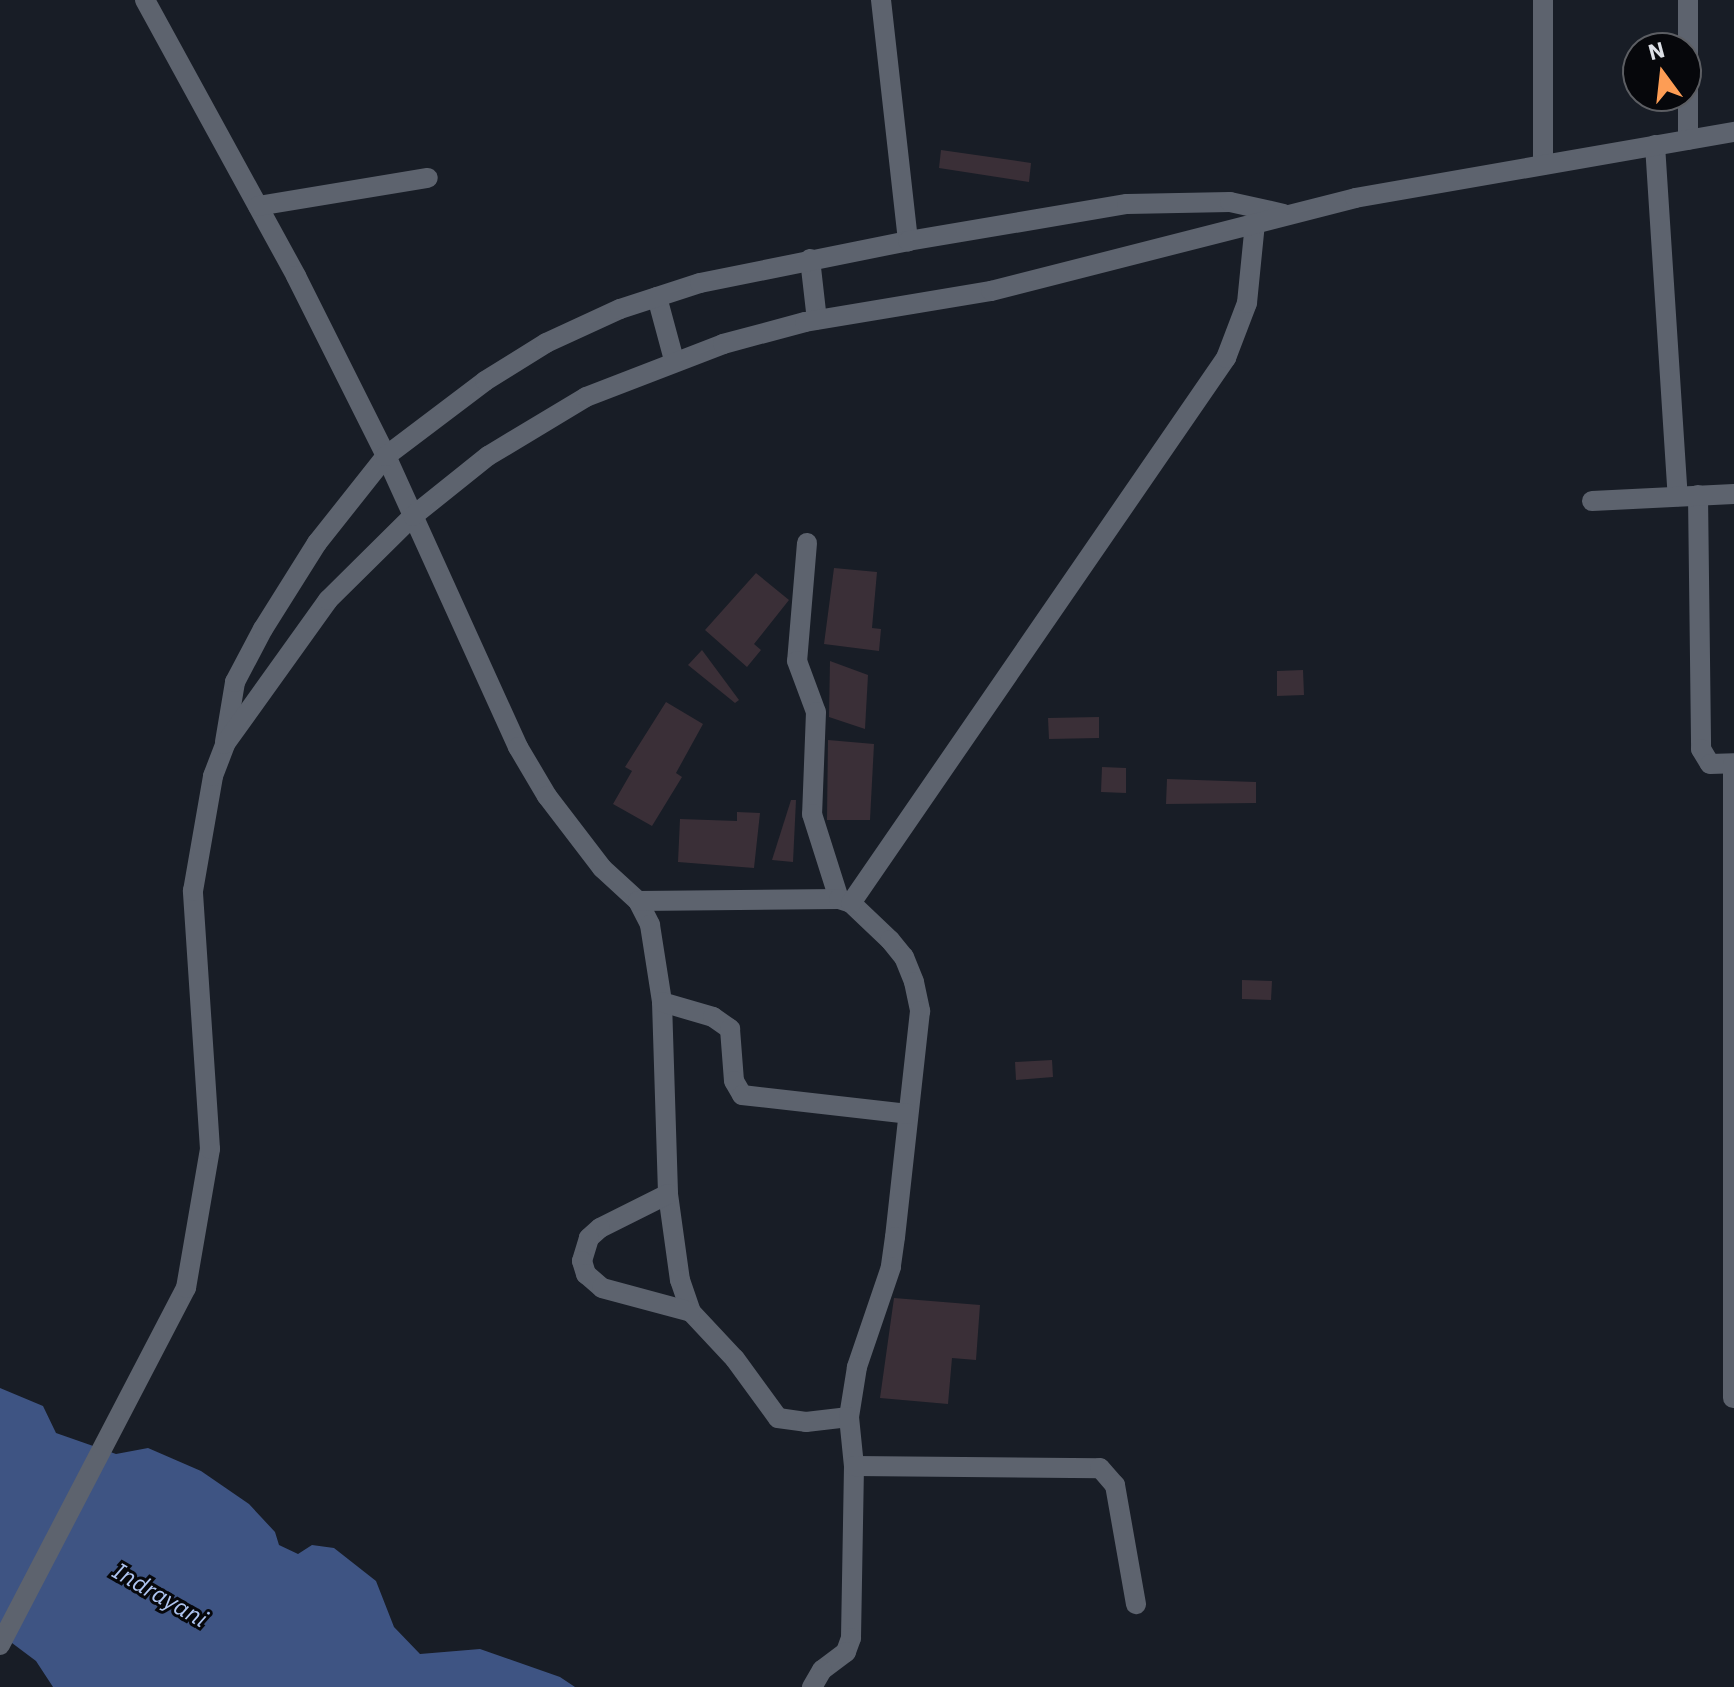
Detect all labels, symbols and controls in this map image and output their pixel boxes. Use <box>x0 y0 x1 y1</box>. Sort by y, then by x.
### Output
north arrow <box>1622 32 1702 112</box>
text: N <box>1645 34 1668 66</box>
water label: Indrayani <box>108 1556 212 1634</box>

